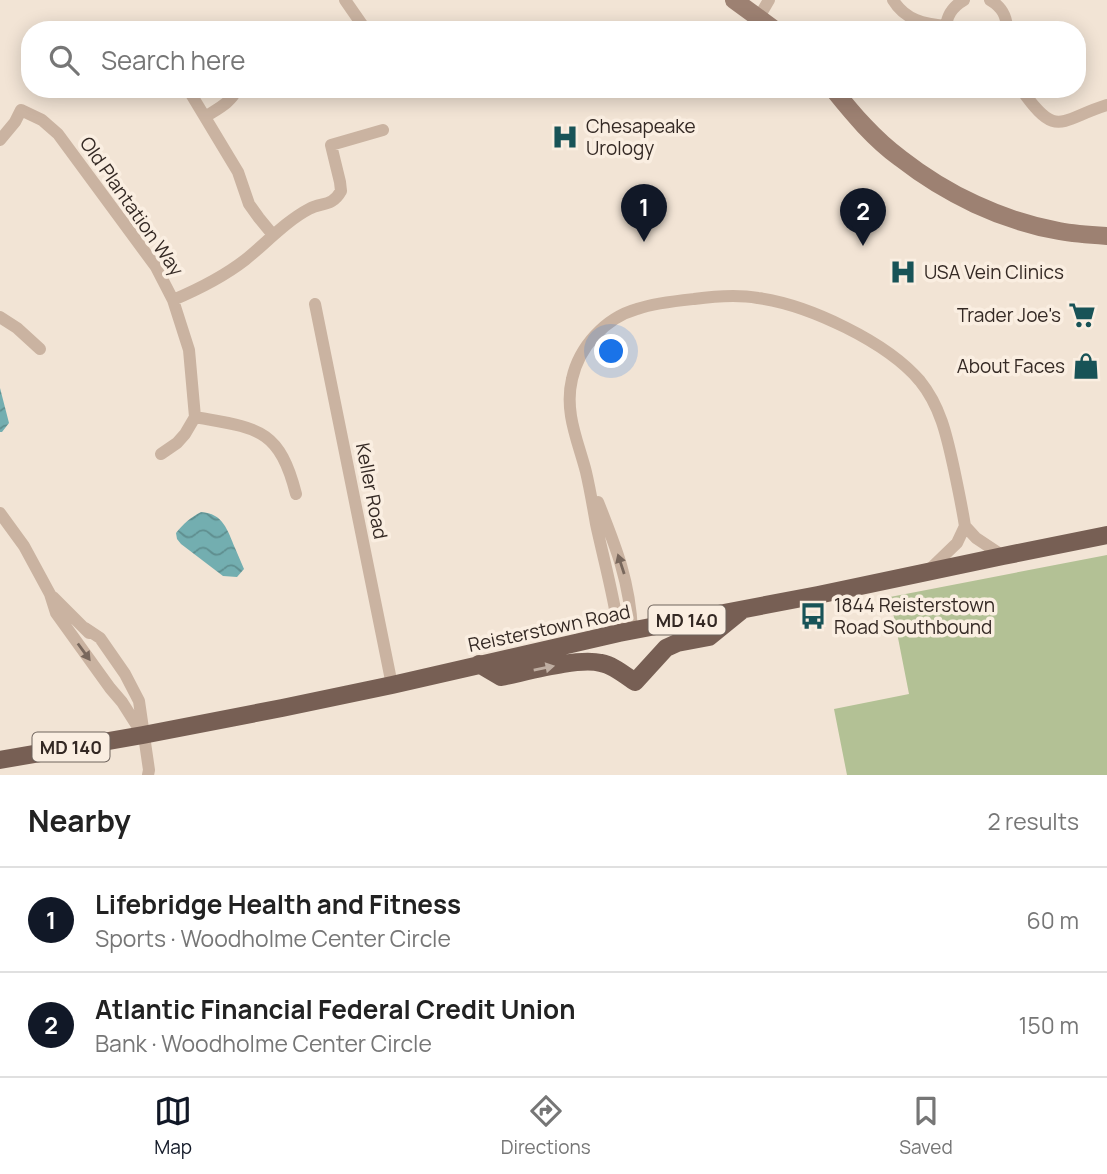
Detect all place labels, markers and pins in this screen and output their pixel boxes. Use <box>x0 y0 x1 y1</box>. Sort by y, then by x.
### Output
place label: Chesapeake Urology <box>586 113 696 161</box>
hospital icon: Chesapeake Urology <box>550 122 580 152</box>
pin: 1 <box>621 184 667 242</box>
pin: 2 <box>840 188 886 246</box>
hospital icon: USA Vein Clinics <box>888 257 918 287</box>
place label: USA Vein Clinics <box>924 259 1064 285</box>
supermarket icon: Trader Joe's <box>1067 300 1097 330</box>
place label: Trader Joe's <box>957 302 1061 328</box>
shop icon: About Faces <box>1071 351 1101 381</box>
place label: About Faces <box>957 353 1065 379</box>
place label: 1844 Reisterstown Road Southbound <box>834 592 995 640</box>
bus stop icon: 1844 Reisterstown Road Southbound <box>798 601 828 631</box>

